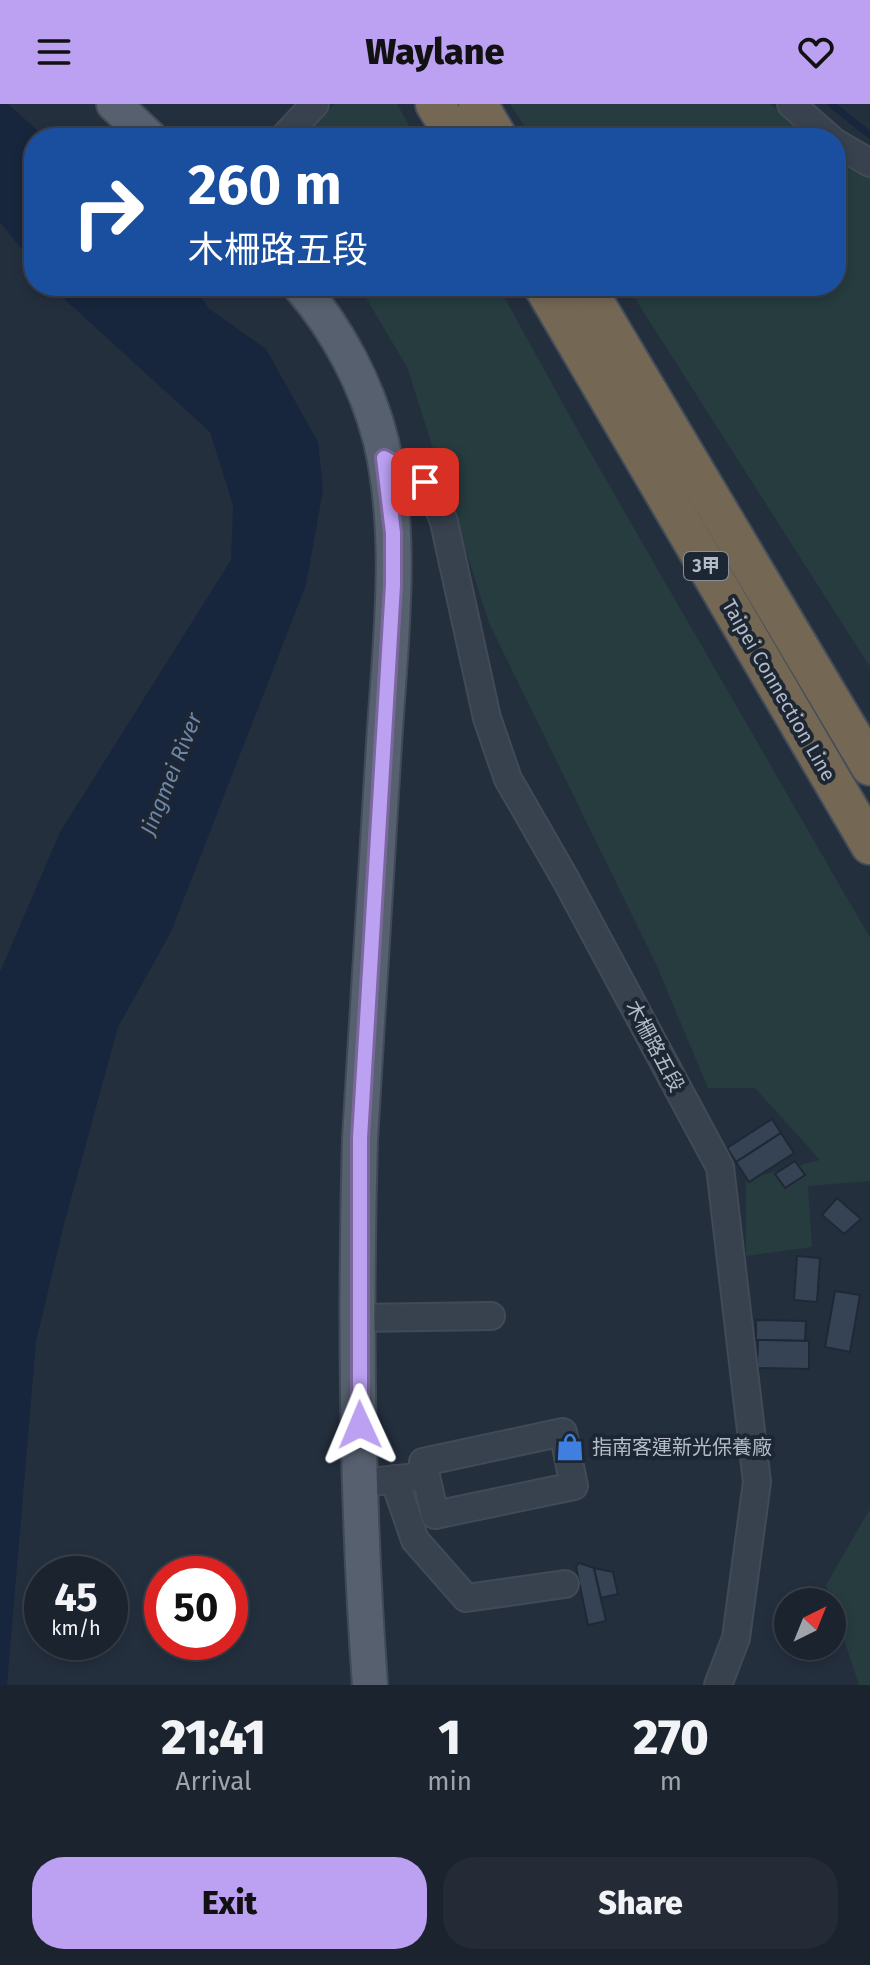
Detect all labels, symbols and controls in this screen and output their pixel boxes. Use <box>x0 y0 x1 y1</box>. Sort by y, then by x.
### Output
icon: menu <box>32 30 76 74</box>
text: Waylane <box>366 30 504 74</box>
icon: heart <box>794 30 838 74</box>
text: 260 m <box>188 152 342 219</box>
icon: right <box>56 160 160 264</box>
text: 木柵路五段 <box>188 228 368 272</box>
pin <box>391 448 459 516</box>
icon: arrive <box>403 460 447 504</box>
road number: 3甲 <box>684 552 728 580</box>
street label: Taipei Connection Line <box>717 595 841 785</box>
water label: Jingmei River <box>134 708 208 840</box>
street label: 木柵路五段 <box>621 996 689 1096</box>
position arrow <box>318 1383 402 1467</box>
shop icon: 指南客運新光保養廠 <box>555 1432 585 1462</box>
place label: 指南客運新光保養廠 <box>592 1435 772 1459</box>
speed limit sign: 50 <box>144 1556 248 1660</box>
text: 45 <box>54 1574 98 1622</box>
north arrow <box>774 1588 846 1660</box>
map controls <box>774 1588 846 1660</box>
text: km/h <box>51 1616 101 1640</box>
text: 21:41 <box>161 1709 266 1767</box>
text: 1 <box>438 1709 461 1767</box>
text: 270 <box>633 1709 709 1767</box>
text: Arrival <box>176 1766 252 1797</box>
text: min <box>427 1766 472 1797</box>
text: m <box>660 1766 682 1797</box>
button: Exit <box>32 1857 427 1949</box>
button: Share <box>443 1857 838 1949</box>

